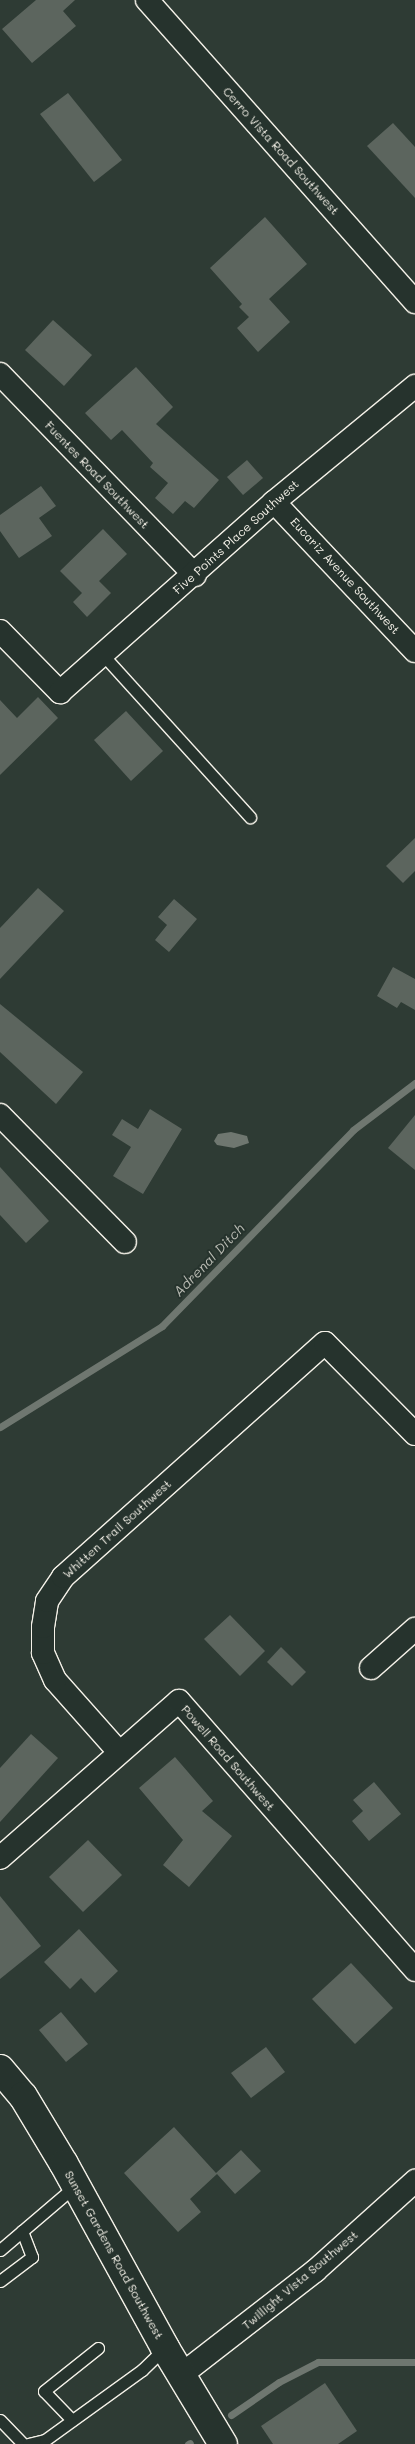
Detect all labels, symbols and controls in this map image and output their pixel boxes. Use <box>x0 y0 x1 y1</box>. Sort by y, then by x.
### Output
street label: Cerro Vista Road Southwest <box>220 84 342 218</box>
street label: Fuentes Road Southwest <box>42 418 152 532</box>
street label: Five Points Place Southwest <box>170 477 302 597</box>
street label: Eucariz Avenue Southwest <box>287 515 403 637</box>
water label: Adrenal Ditch <box>170 1220 248 1300</box>
street label: Whitten Trail Southwest <box>60 1477 174 1581</box>
street label: Powell Road Southwest <box>178 1702 278 1814</box>
street label: Sunset Gardens Road Southwest <box>62 2168 166 2342</box>
street label: Twillight Vista Southwest <box>239 2227 361 2333</box>

